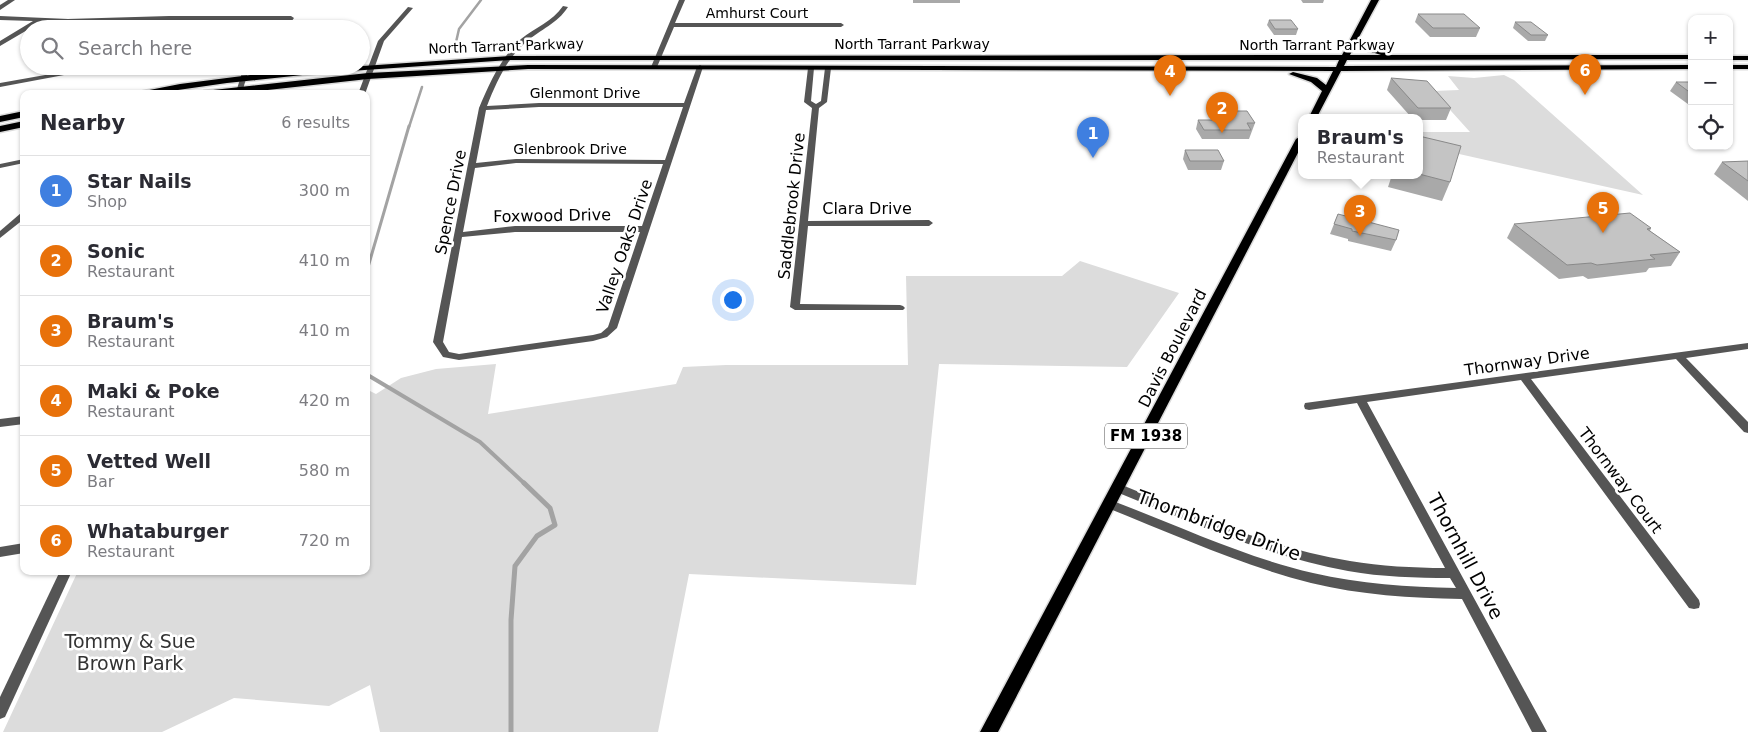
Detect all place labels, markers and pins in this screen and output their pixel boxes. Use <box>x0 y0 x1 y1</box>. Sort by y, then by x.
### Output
pin: 6 <box>1569 54 1601 95</box>
pin: 4 <box>1154 55 1186 96</box>
pin: 2 <box>1206 92 1238 133</box>
pin: 1 <box>1077 117 1109 158</box>
pin: 5 <box>1587 192 1619 233</box>
pin: 3 <box>1344 195 1376 236</box>

